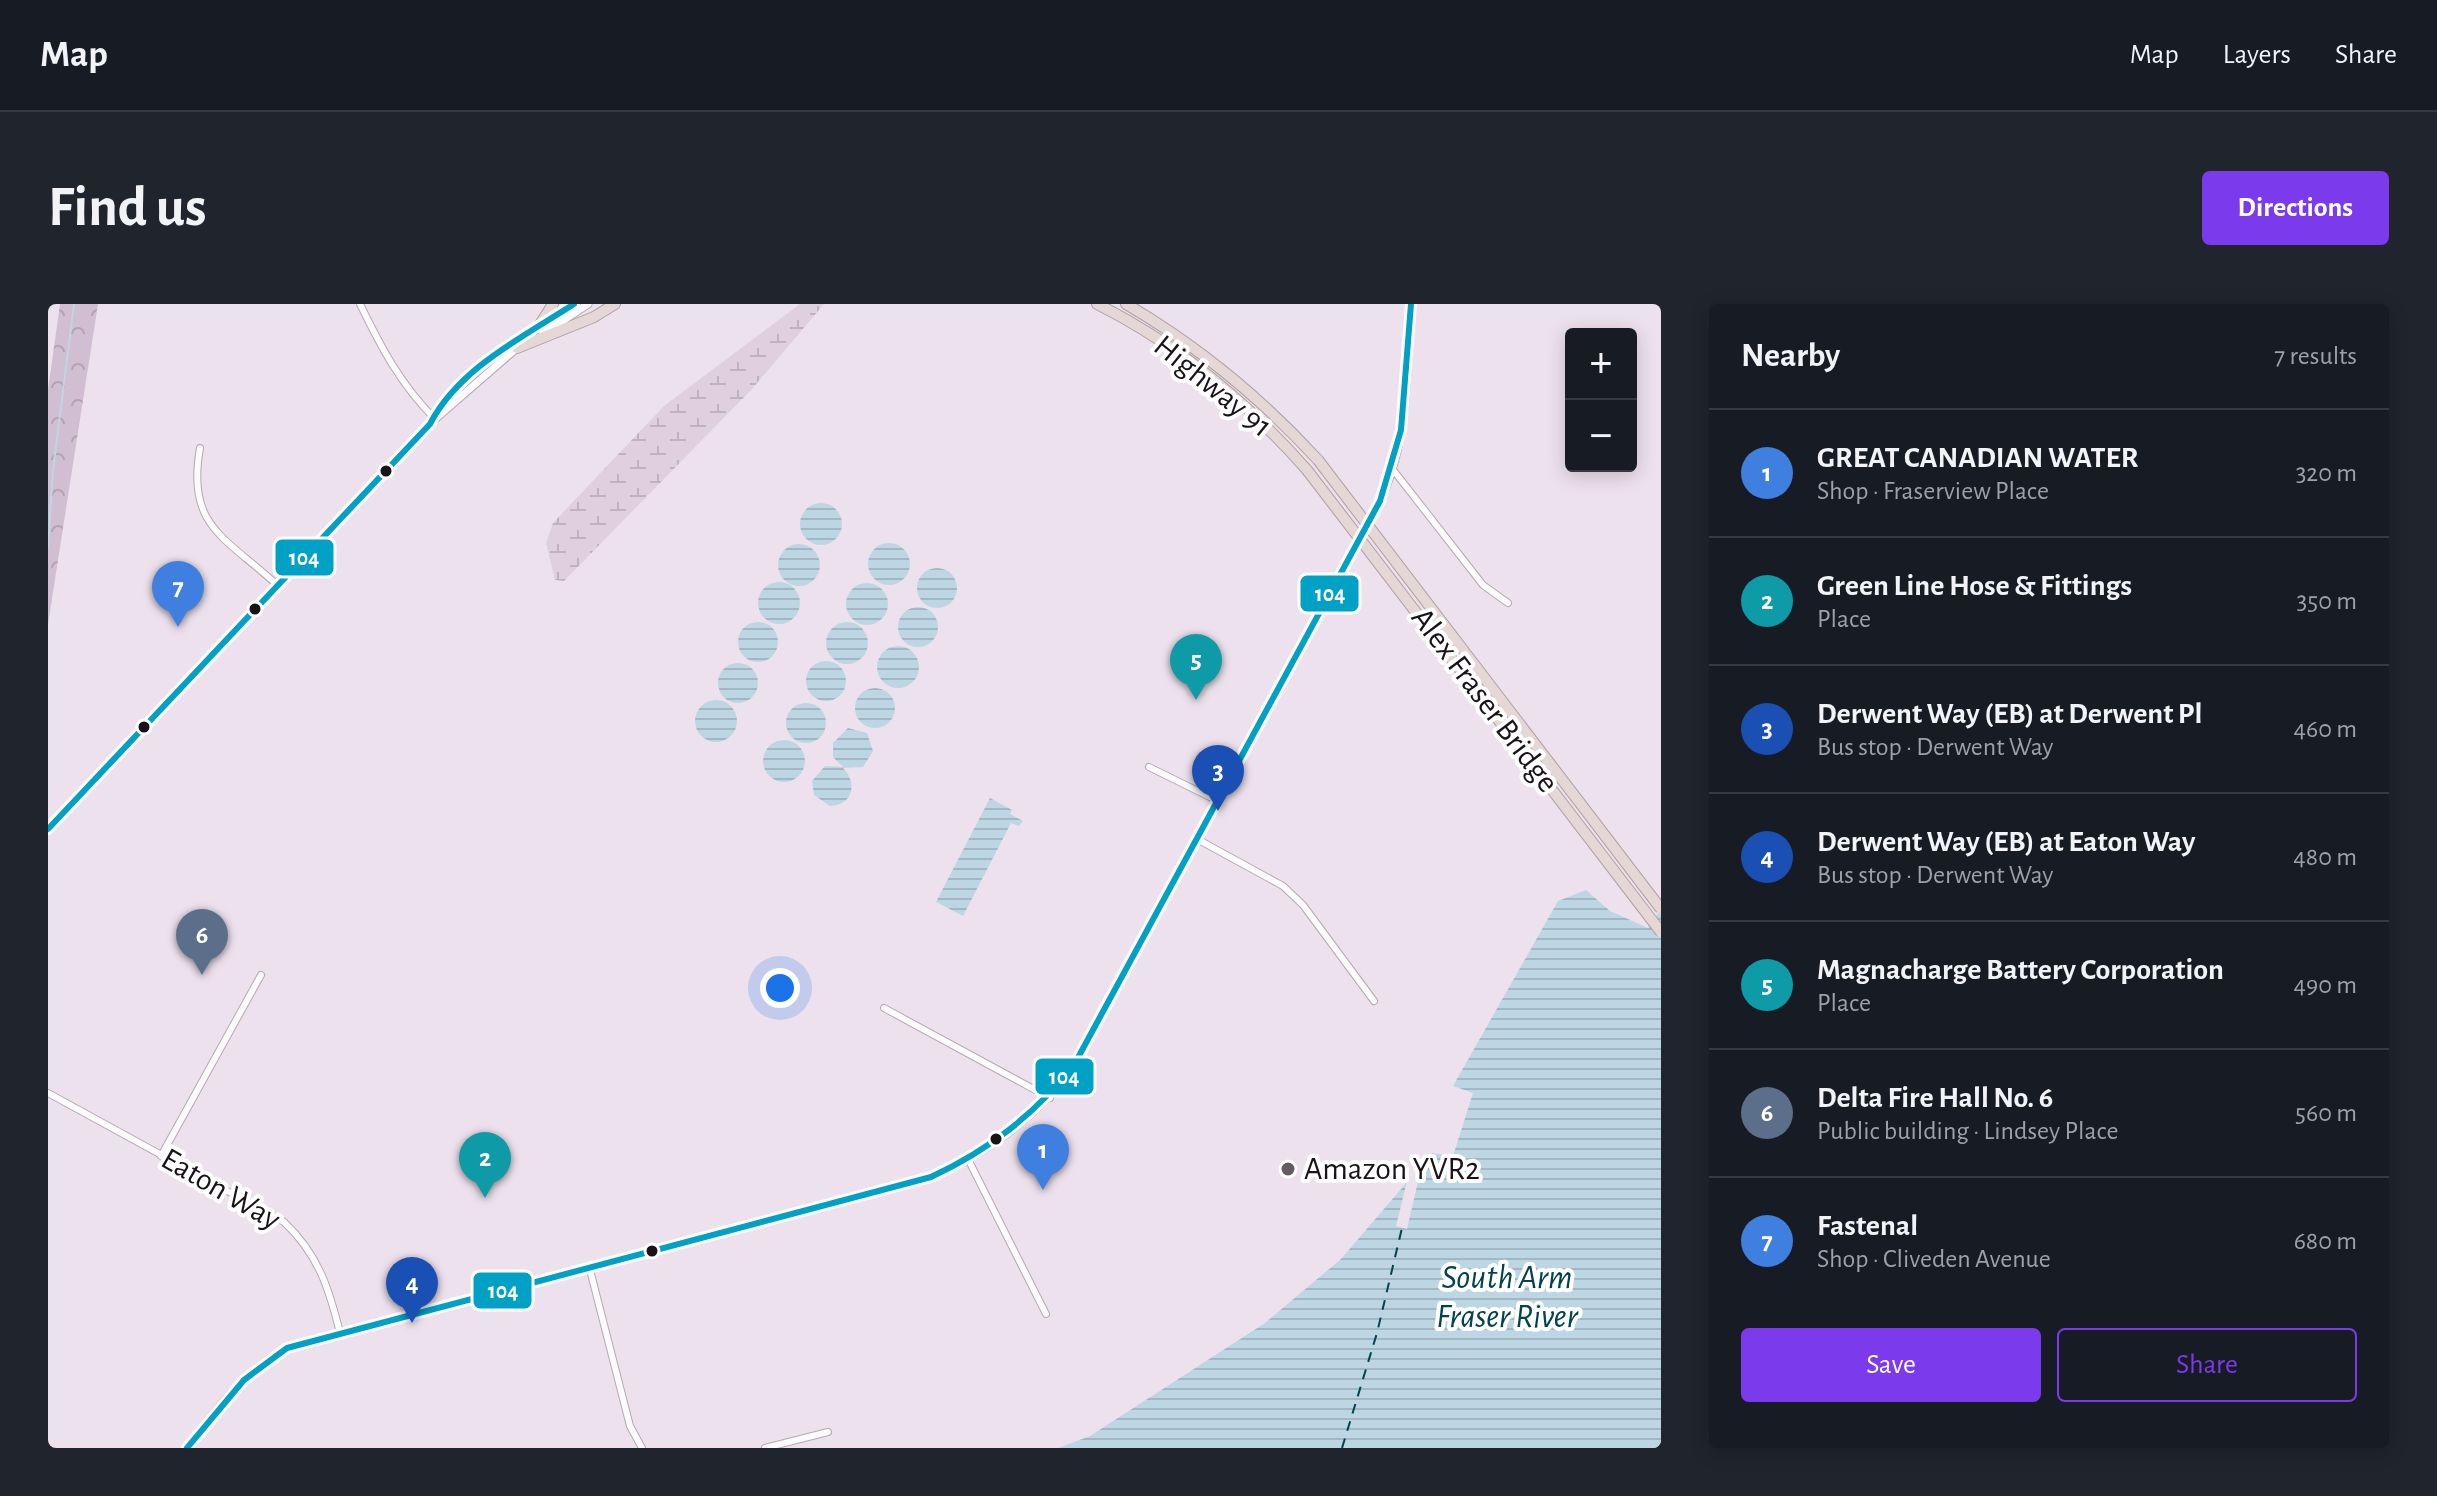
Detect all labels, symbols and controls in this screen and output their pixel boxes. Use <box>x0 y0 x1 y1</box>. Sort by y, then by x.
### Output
text: Map <box>40 36 108 74</box>
text: Map <box>2130 41 2179 69</box>
text: Layers <box>2223 41 2291 69</box>
text: Share <box>2335 41 2397 69</box>
button: Directions <box>2202 171 2389 245</box>
text: Find us <box>48 180 206 236</box>
map controls <box>1565 328 1637 472</box>
button: + <box>1565 328 1637 400</box>
street label: Highway 91 <box>1148 329 1278 443</box>
text: Nearby <box>1741 339 1840 373</box>
text: 7 results <box>2274 343 2357 369</box>
button: − <box>1565 400 1637 472</box>
text: GREAT CANADIAN WATER <box>1817 443 2139 473</box>
text: 1 <box>1762 460 1772 486</box>
text: 320 m <box>2296 460 2357 486</box>
unlabelled marker <box>378 463 394 479</box>
text: Shop · Fraserview Place <box>1817 478 2049 504</box>
line badge: 104 <box>274 538 335 577</box>
text: 104 <box>289 547 319 569</box>
pin: 7 <box>152 561 204 627</box>
text: Green Line Hose & Fittings <box>1817 571 2132 601</box>
line badge: 104 <box>1299 574 1360 613</box>
text: 104 <box>1315 583 1345 605</box>
text: 2 <box>1761 588 1773 614</box>
text: 350 m <box>2297 588 2357 614</box>
unlabelled marker <box>247 601 263 617</box>
street label: Alex Fraser Bridge <box>1405 602 1565 798</box>
text: Place <box>1817 606 1871 632</box>
pin: 5 <box>1170 634 1222 700</box>
text: Derwent Way (EB) at Derwent Pl <box>1817 699 2202 729</box>
text: 3 <box>1761 716 1773 742</box>
text: 460 m <box>2293 716 2357 742</box>
unlabelled marker <box>136 719 152 735</box>
text: Bus stop · Derwent Way <box>1817 734 2053 760</box>
pin: 3 <box>1192 745 1244 811</box>
text: Derwent Way (EB) at Eaton Way <box>1817 827 2195 857</box>
text: 4 <box>1760 844 1774 870</box>
text: 480 m <box>2293 844 2357 870</box>
text: Bus stop · Derwent Way <box>1817 862 2053 888</box>
pin: 6 <box>176 909 228 975</box>
text: Magnacharge Battery Corporation <box>1817 955 2224 985</box>
your location <box>760 968 800 1008</box>
text: 5 <box>1761 972 1773 998</box>
text: 490 m <box>2293 972 2357 998</box>
text: Place <box>1817 990 1871 1016</box>
line badge: 104 <box>1034 1057 1095 1096</box>
text: 104 <box>1049 1066 1079 1088</box>
text: Delta Fire Hall No. 6 <box>1817 1083 2053 1113</box>
text: 6 <box>1761 1100 1773 1126</box>
text: 560 m <box>2295 1100 2357 1126</box>
text: Public building · Lindsey Place <box>1817 1118 2118 1144</box>
pin: 1 <box>1017 1124 1069 1190</box>
unlabelled marker <box>988 1131 1004 1147</box>
pin: 2 <box>459 1132 511 1198</box>
street label: Eaton Way <box>156 1142 286 1236</box>
place label: Amazon YVR2 <box>1304 1153 1480 1185</box>
marker: Amazon YVR2 <box>1279 1160 1297 1178</box>
text: Fastenal <box>1817 1211 1918 1241</box>
text: 7 <box>1761 1228 1773 1254</box>
text: 680 m <box>2294 1228 2357 1254</box>
unlabelled marker <box>644 1243 660 1259</box>
text: Shop · Cliveden Avenue <box>1817 1246 2051 1272</box>
pin: 4 <box>386 1257 438 1323</box>
water label: South Arm Fraser River <box>1436 1261 1579 1334</box>
line badge: 104 <box>472 1271 533 1310</box>
text: 104 <box>488 1280 518 1302</box>
button: Save <box>1741 1328 2041 1402</box>
button: Share <box>2057 1328 2357 1402</box>

